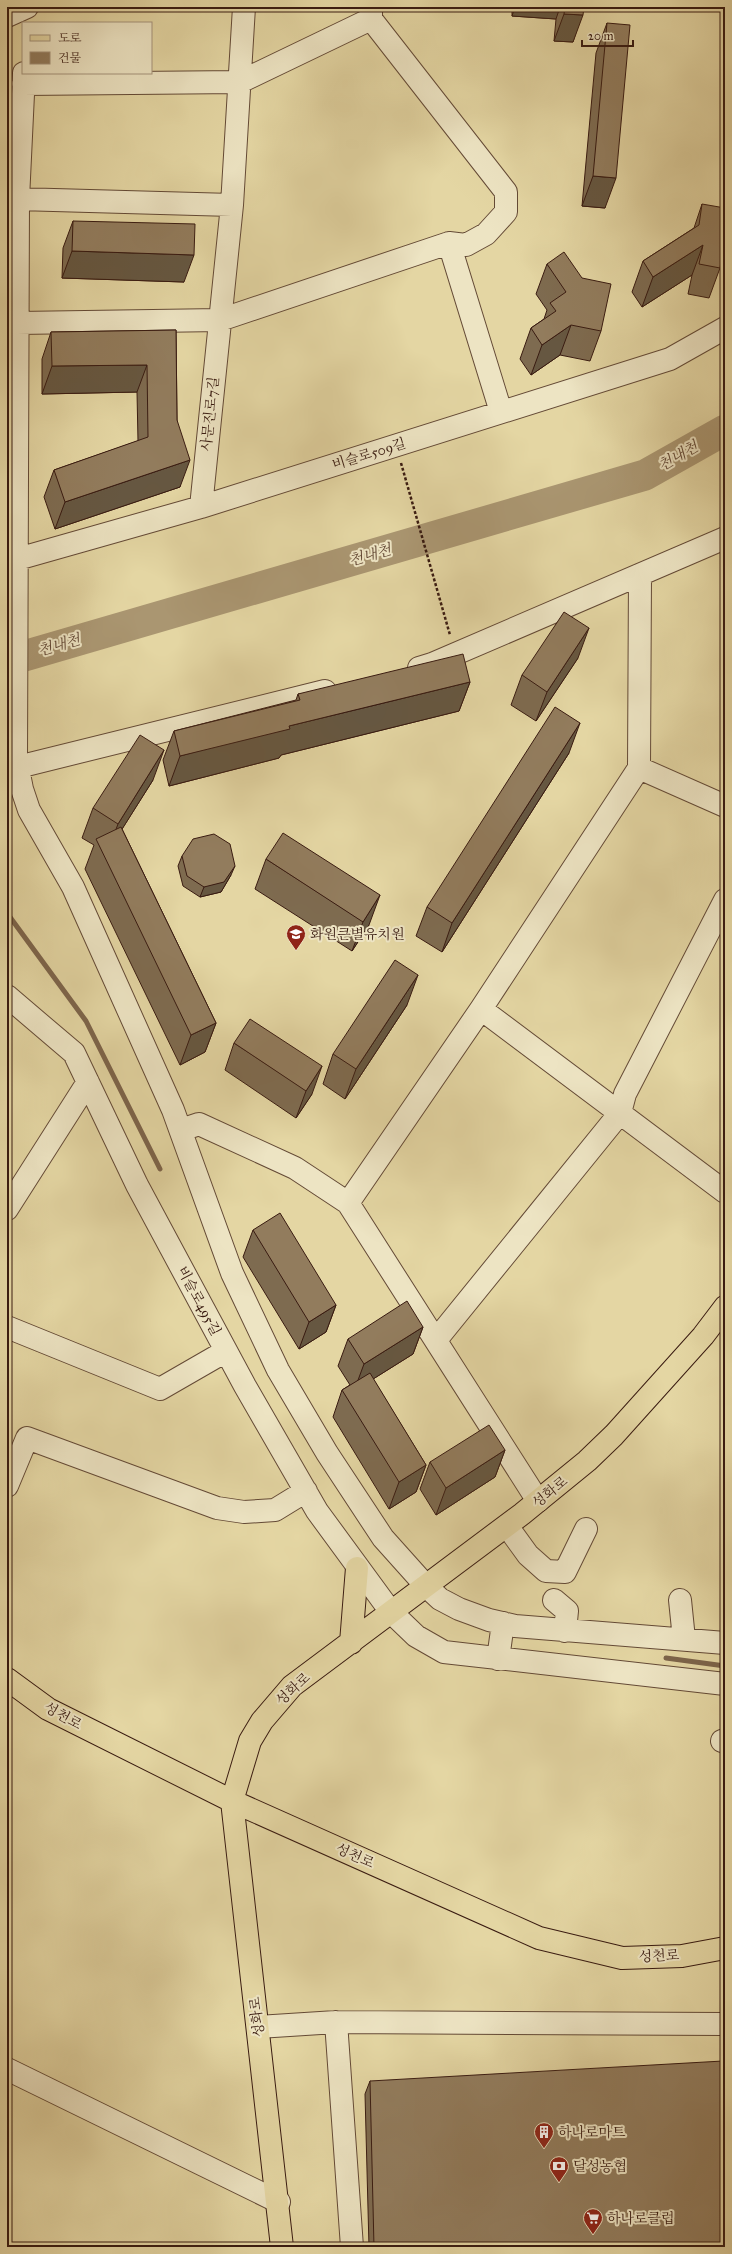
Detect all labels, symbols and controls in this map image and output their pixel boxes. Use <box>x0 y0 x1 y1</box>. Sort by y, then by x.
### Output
legend <box>22 22 152 74</box>
scale bar <box>582 22 633 48</box>
text: 20 m <box>588 29 614 43</box>
text: 도로 <box>58 31 82 45</box>
text: 건물 <box>58 51 82 65</box>
street label: 사문진로7길 <box>198 376 222 452</box>
street label: 비슬로509길 <box>330 435 408 473</box>
water label: 천내천 <box>655 437 703 475</box>
water label: 천내천 <box>347 540 395 570</box>
water label: 천내천 <box>36 630 84 660</box>
school or university icon: 화원큰별유치원 <box>285 923 307 951</box>
place label: 화원큰별유치원 <box>310 926 405 943</box>
street label: 비슬로495길 <box>174 1263 224 1339</box>
street label: 성화로 <box>529 1472 571 1511</box>
street label: 성화로 <box>272 1669 314 1709</box>
street label: 성천로 <box>41 1699 85 1733</box>
street label: 성천로 <box>333 1840 377 1872</box>
street label: 성천로 <box>638 1946 680 1966</box>
street label: 성화로 <box>246 1995 268 2038</box>
building icon: 하나로마트 <box>533 2121 555 2149</box>
place label: 하나로마트 <box>558 2124 626 2141</box>
bank icon: 달성농협 <box>548 2155 570 2183</box>
place label: 달성농협 <box>573 2158 627 2175</box>
supermarket icon: 하나로클럽 <box>582 2207 604 2235</box>
place label: 하나로클럽 <box>607 2210 675 2227</box>

